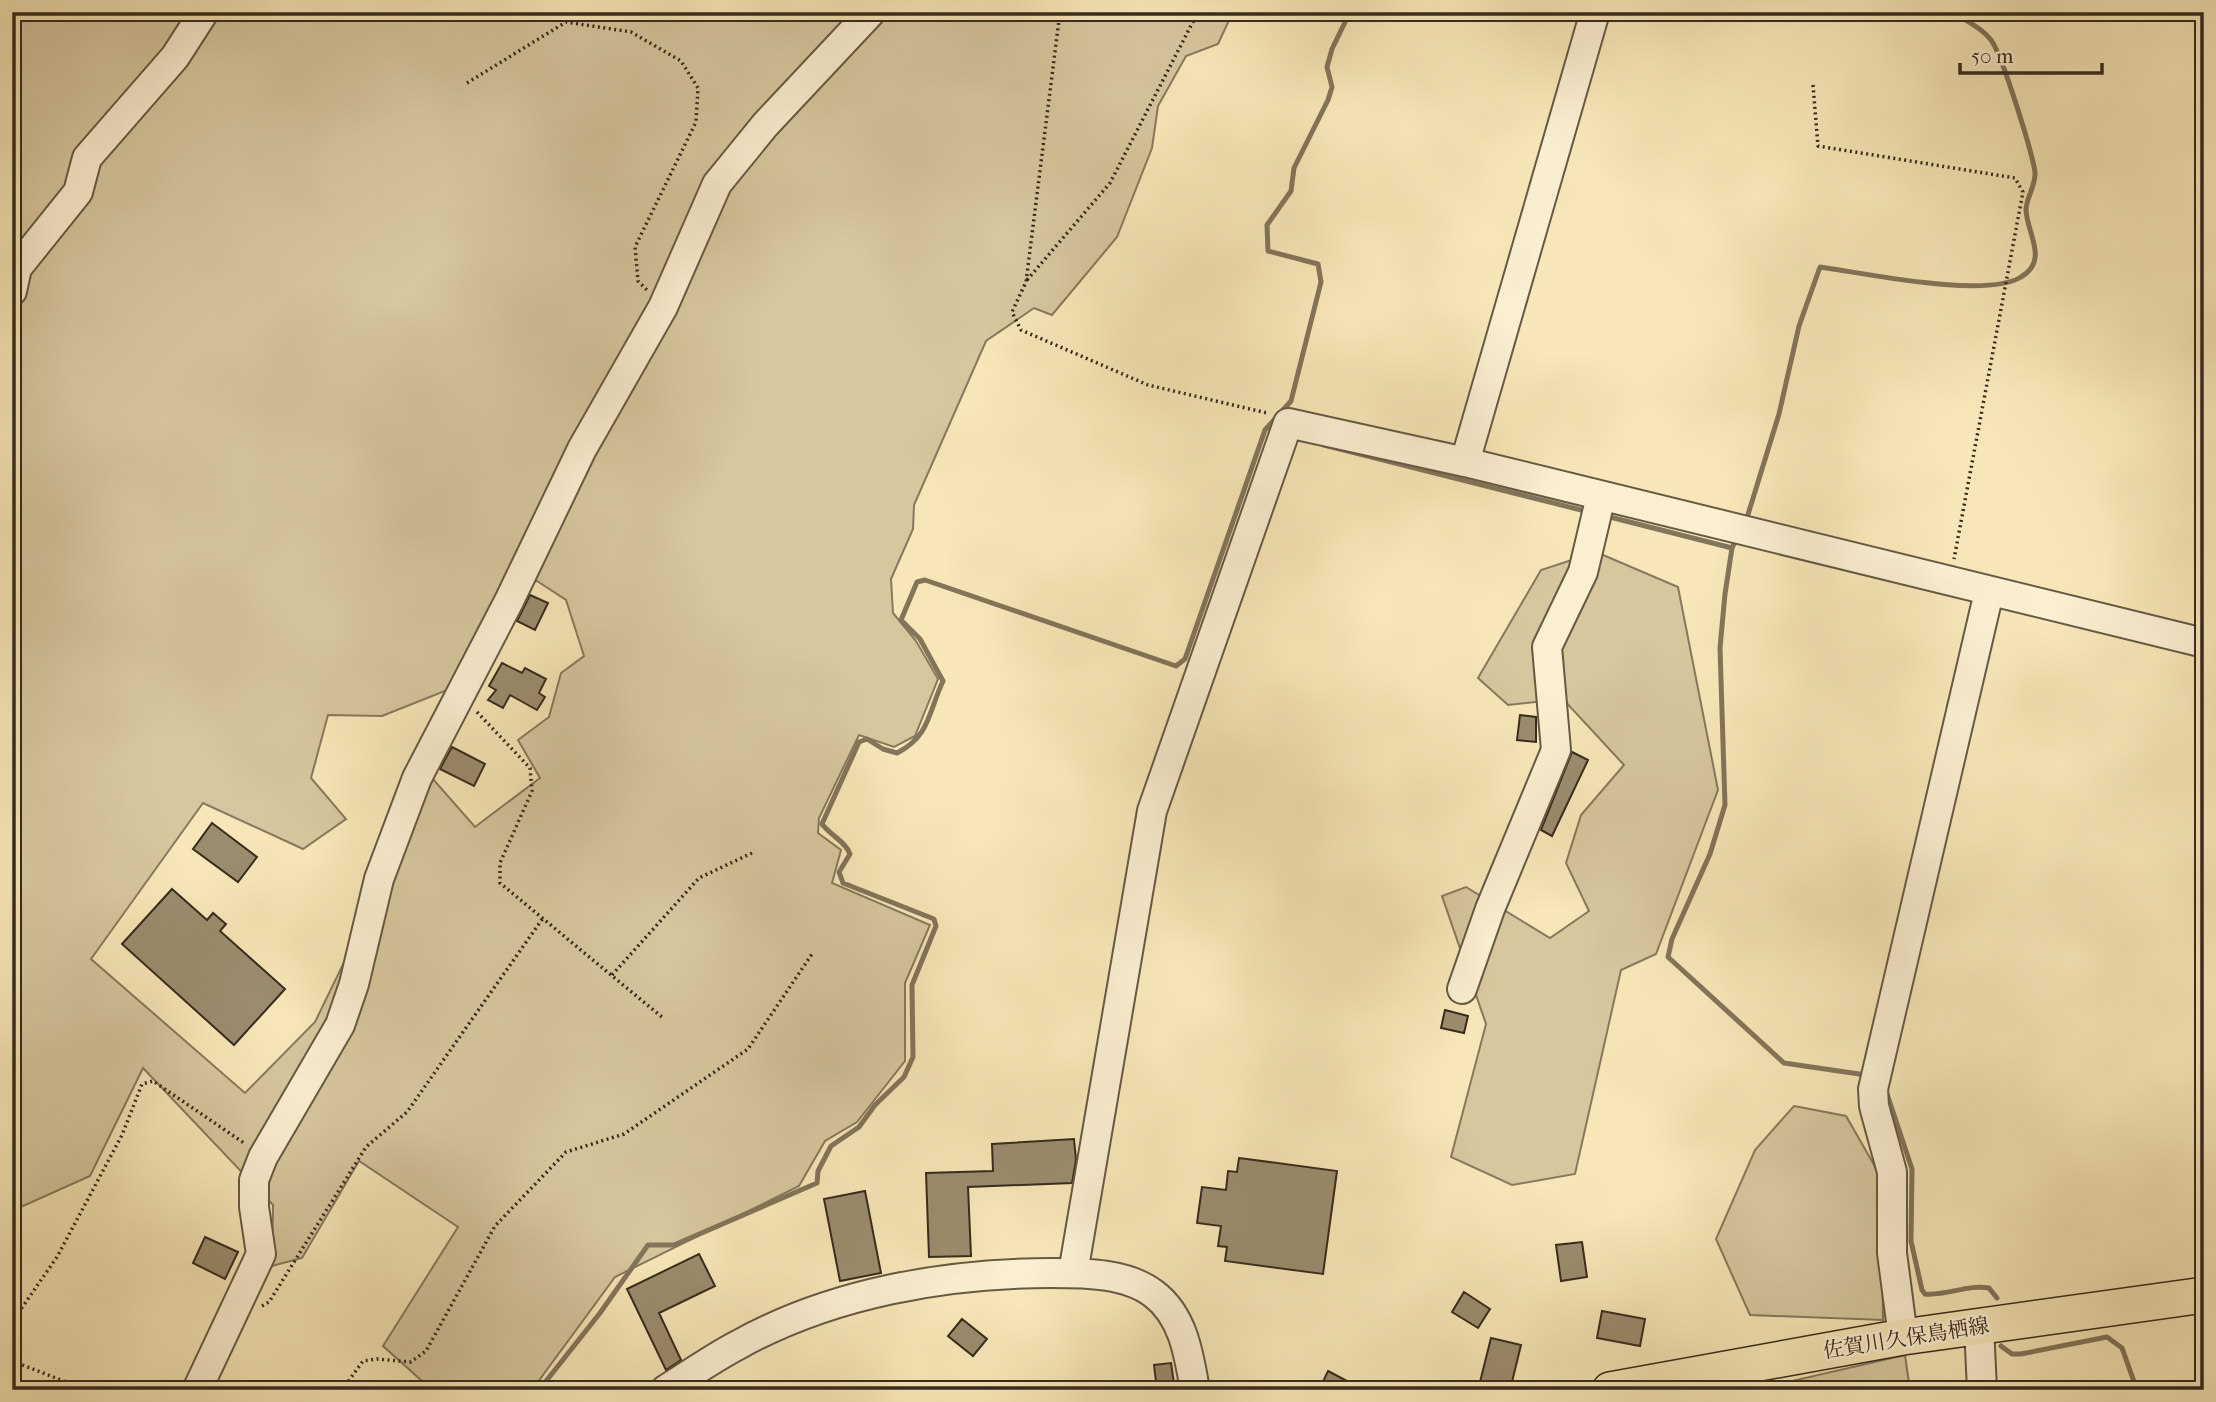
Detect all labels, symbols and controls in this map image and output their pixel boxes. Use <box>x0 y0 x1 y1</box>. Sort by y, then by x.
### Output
scale bar <box>1960 32 2102 76</box>
text: 50 m <box>1971 44 2014 68</box>
street label: 佐賀川久保鳥栖線 <box>1821 1313 1991 1363</box>

